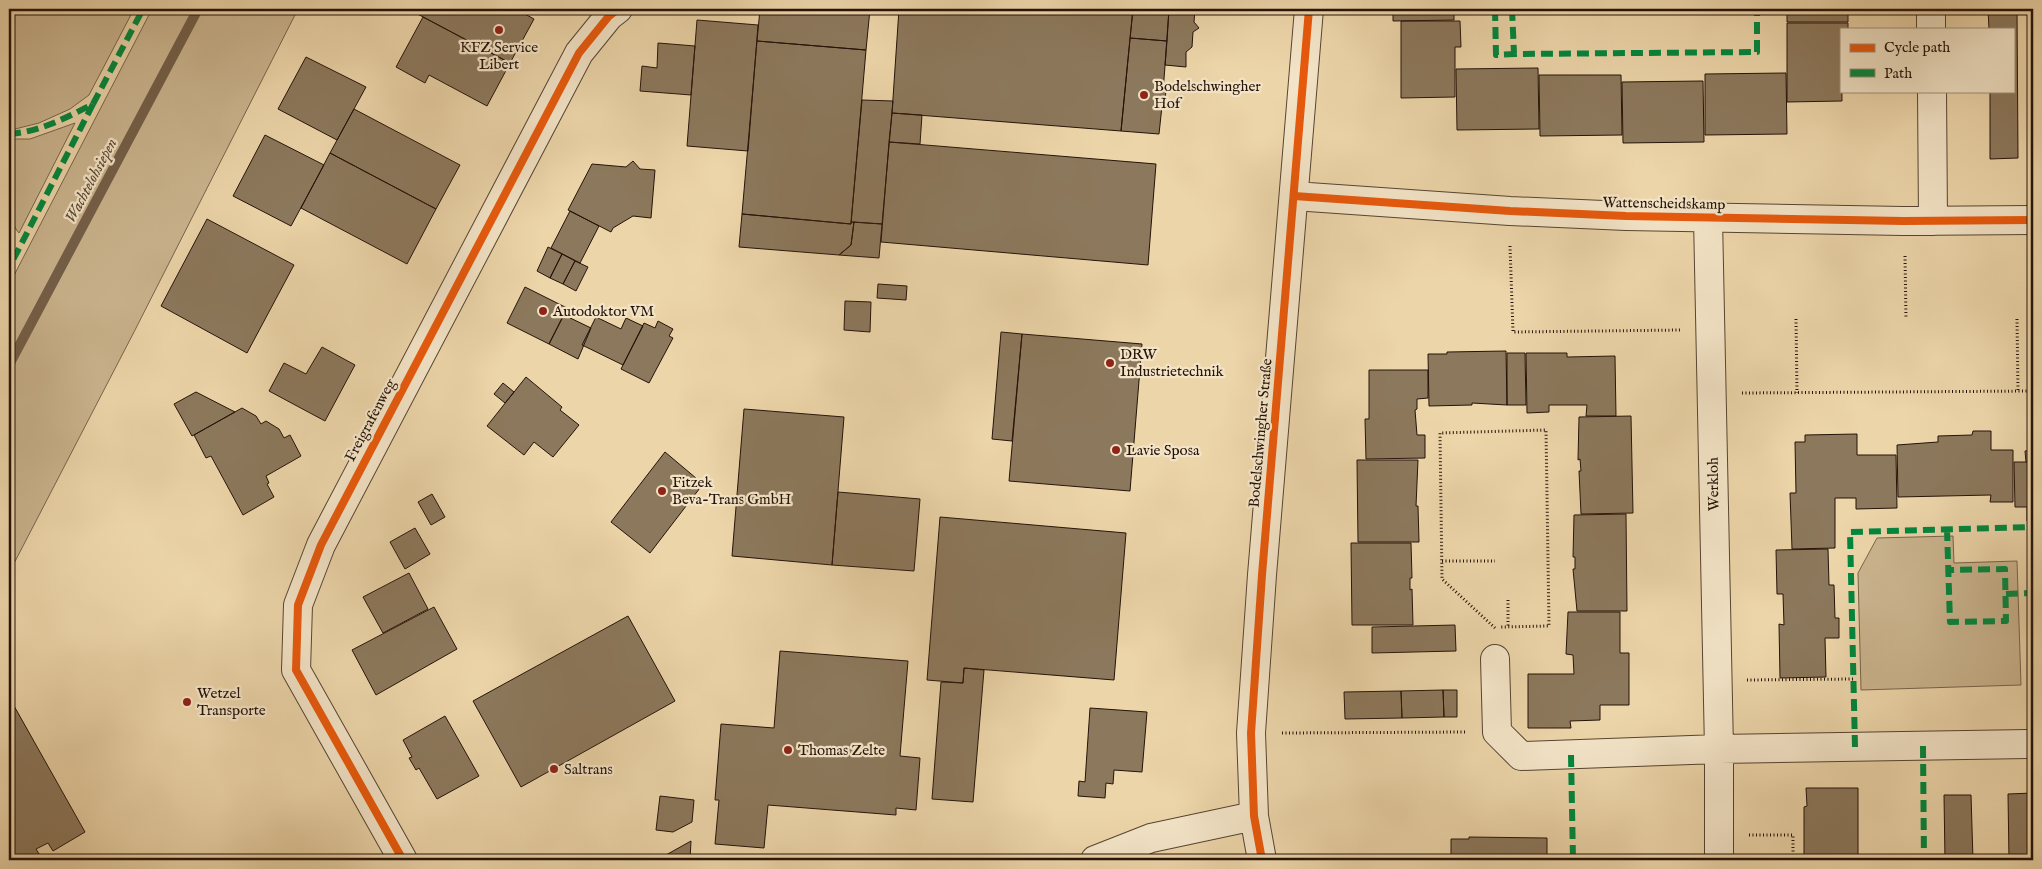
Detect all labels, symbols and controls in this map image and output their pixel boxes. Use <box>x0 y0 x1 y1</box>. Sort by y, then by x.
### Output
marker: KFZ Service Libert <box>493 24 505 36</box>
legend <box>1840 28 2014 92</box>
place label: KFZ Service Libert <box>460 38 538 74</box>
text: Cycle path <box>1884 38 1950 57</box>
text: Path <box>1884 64 1912 83</box>
place label: Bodelschwingher Hof <box>1154 77 1261 113</box>
marker: Bodelschwingher Hof <box>1138 89 1150 101</box>
water label: Wachtelohsiepen <box>61 135 122 227</box>
street label: Wattenscheidskamp <box>1602 193 1726 214</box>
place label: Autodoktor VM <box>552 302 654 321</box>
marker: Autodoktor VM <box>537 305 549 317</box>
place label: DRW Industrietechnik <box>1120 345 1224 381</box>
marker: DRW Industrietechnik <box>1104 357 1116 369</box>
street label: Bodelschwingher Straße <box>1245 358 1276 508</box>
street label: Freigrafenweg <box>341 375 401 465</box>
place label: Lavie Sposa <box>1126 441 1200 460</box>
marker: Lavie Sposa <box>1110 444 1122 456</box>
street label: Werkloh <box>1704 457 1723 511</box>
place label: Fitzek Beva-Trans GmbH <box>672 473 791 509</box>
marker: Fitzek Beva-Trans GmbH <box>656 485 668 497</box>
place label: Wetzel Transporte <box>197 684 266 720</box>
marker: Wetzel Transporte <box>181 696 193 708</box>
place label: Thomas Zelte <box>798 741 885 760</box>
marker: Thomas Zelte <box>782 744 794 756</box>
place label: Saltrans <box>564 760 613 779</box>
marker: Saltrans <box>548 763 560 775</box>

